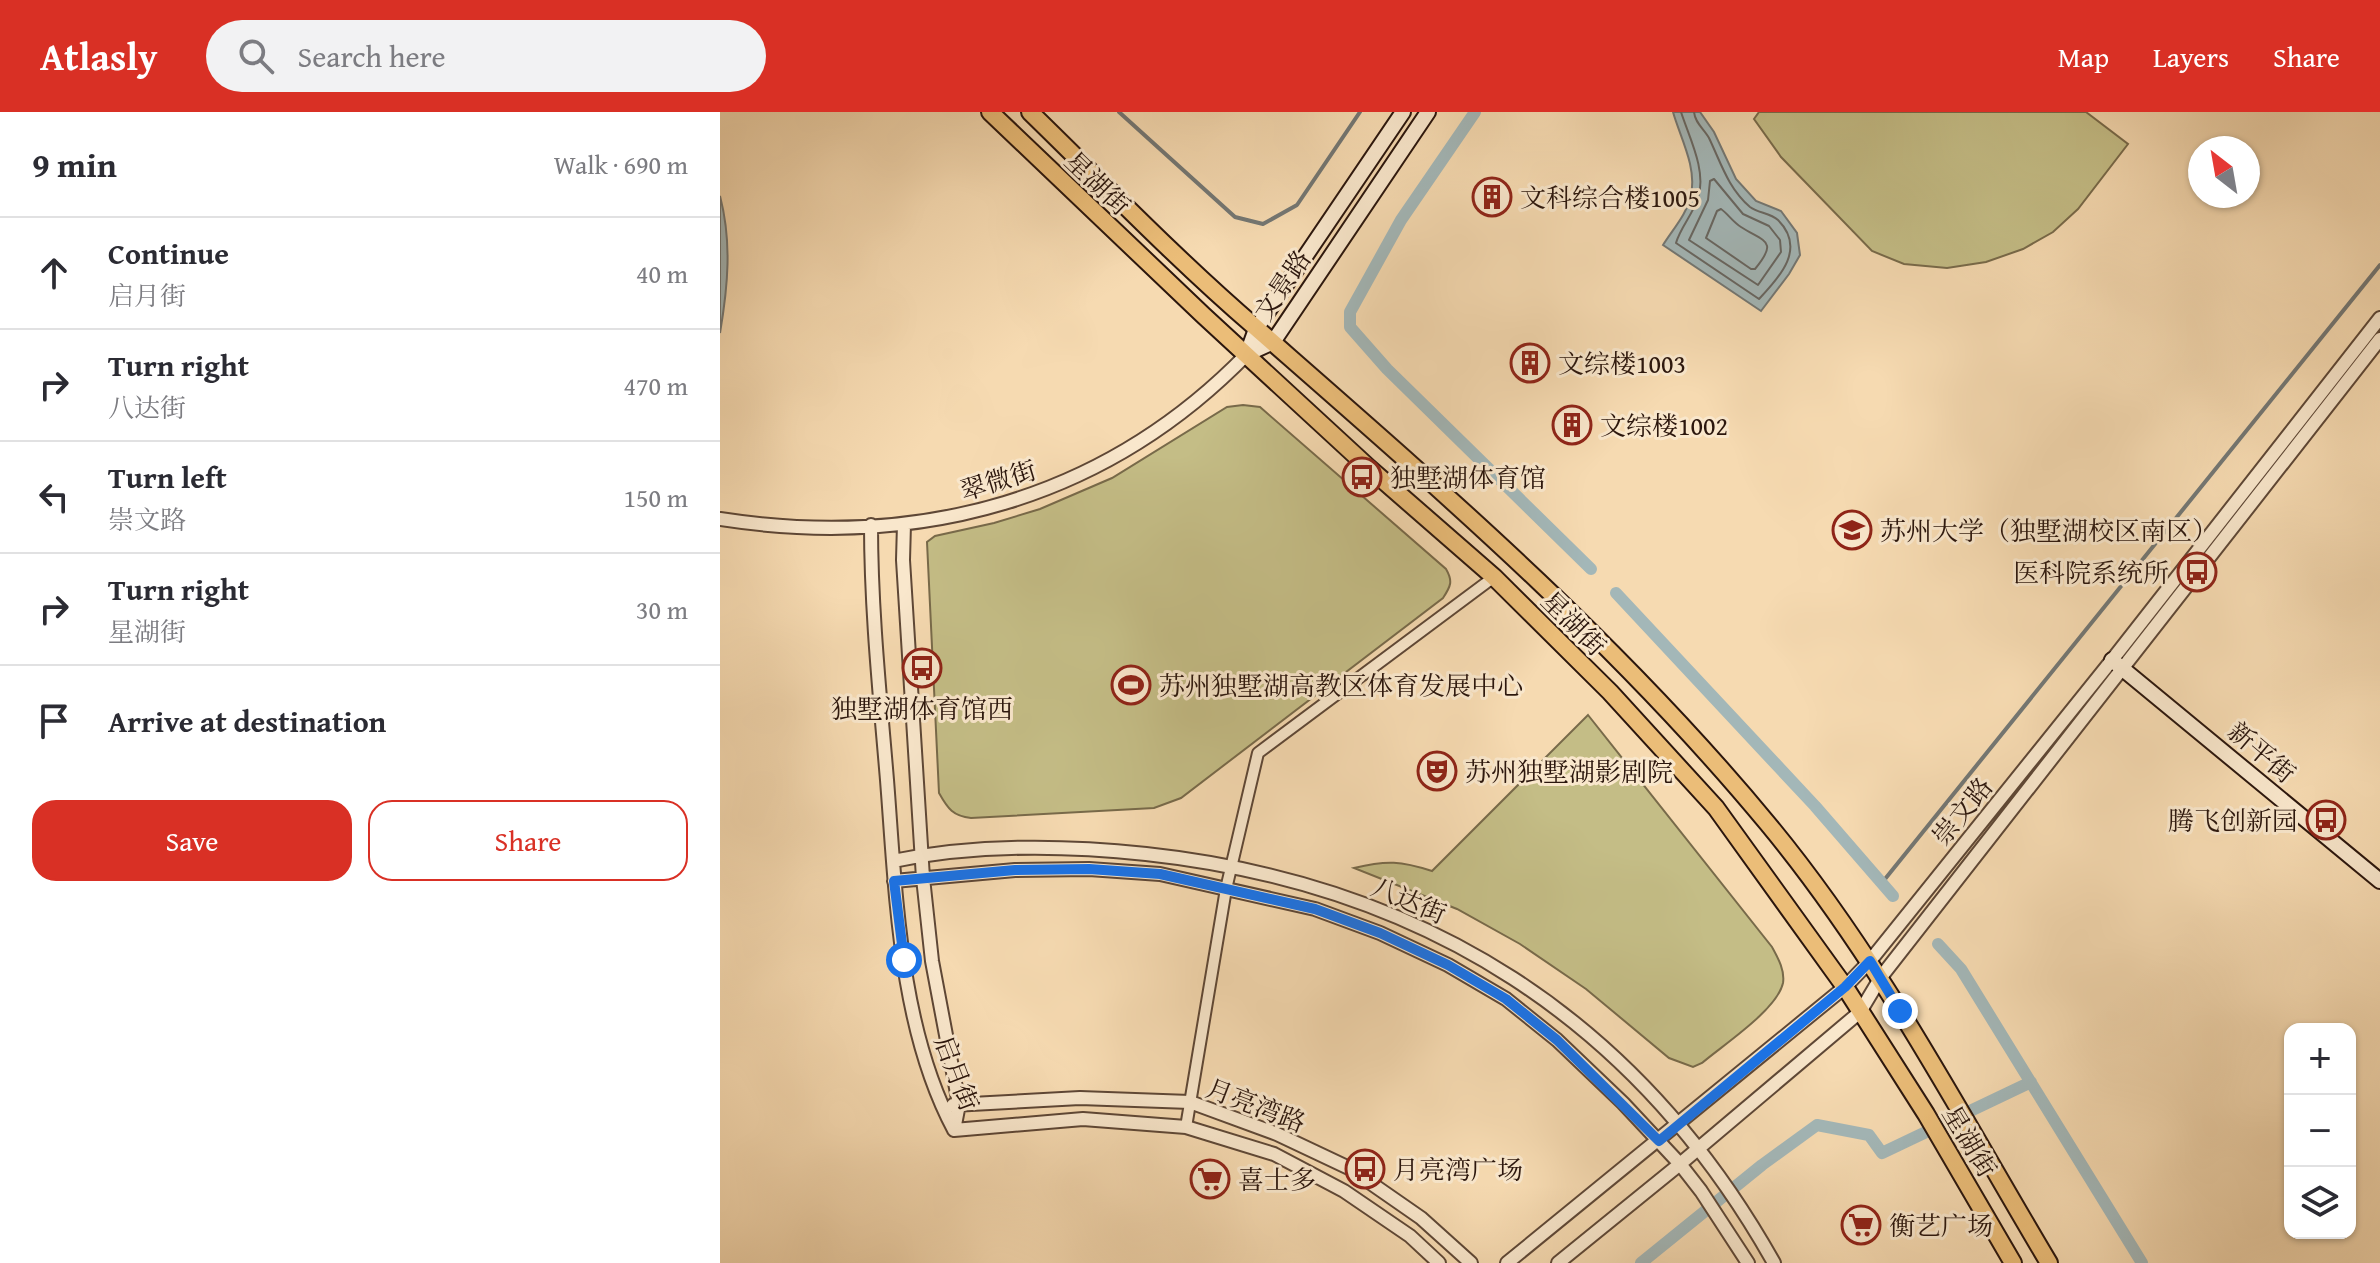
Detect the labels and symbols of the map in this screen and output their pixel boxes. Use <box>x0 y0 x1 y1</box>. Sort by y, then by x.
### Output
north arrow <box>2188 136 2260 208</box>
street label: 星湖街 <box>1056 142 1140 224</box>
building icon: 文科综合楼1005 <box>1471 176 1513 218</box>
place label: 文科综合楼1005 <box>1520 178 1700 217</box>
street label: 文景路 <box>1244 242 1320 328</box>
building icon: 文综楼1003 <box>1509 342 1551 384</box>
place label: 文综楼1003 <box>1558 344 1686 383</box>
building icon: 文综楼1002 <box>1551 404 1593 446</box>
place label: 文综楼1002 <box>1600 406 1728 445</box>
street label: 翠微街 <box>955 450 1041 510</box>
bus stop icon: 独墅湖体育馆 <box>1341 456 1383 498</box>
place label: 独墅湖体育馆 <box>1390 458 1546 497</box>
school or university icon: 苏州大学（独墅湖校区南区） <box>1831 509 1873 551</box>
place label: 苏州大学（独墅湖校区南区） <box>1880 511 2218 550</box>
bus stop icon: 医科院系统所 <box>2176 551 2218 593</box>
place label: 医科院系统所 <box>2013 553 2169 592</box>
street label: 星湖街 <box>1533 582 1615 664</box>
bus stop icon: 独墅湖体育馆西 <box>901 647 943 689</box>
sports icon: 苏州独墅湖高教区体育发展中心 <box>1110 664 1152 706</box>
place label: 苏州独墅湖高教区体育发展中心 <box>1159 666 1523 705</box>
place label: 独墅湖体育馆西 <box>831 689 1013 728</box>
street label: 新平街 <box>2220 712 2304 792</box>
theatre icon: 苏州独墅湖影剧院 <box>1416 750 1458 792</box>
place label: 苏州独墅湖影剧院 <box>1465 752 1673 791</box>
street label: 崇文路 <box>1922 768 2002 854</box>
bus stop icon: 腾飞创新园 <box>2305 799 2347 841</box>
place label: 腾飞创新园 <box>2168 801 2298 840</box>
street label: 八达街 <box>1365 867 1453 933</box>
route start <box>886 942 922 978</box>
route end <box>1882 993 1918 1029</box>
street label: 启月街 <box>925 1030 989 1116</box>
street label: 月亮湾路 <box>1200 1068 1312 1142</box>
street label: 星湖街 <box>1933 1098 2007 1184</box>
bus stop icon: 月亮湾广场 <box>1344 1148 1386 1190</box>
place label: 月亮湾广场 <box>1393 1150 1523 1189</box>
supermarket icon: 喜士多 <box>1189 1158 1231 1200</box>
place label: 喜士多 <box>1238 1160 1316 1199</box>
supermarket icon: 衡艺广场 <box>1840 1204 1882 1246</box>
place label: 衡艺广场 <box>1889 1206 1993 1245</box>

